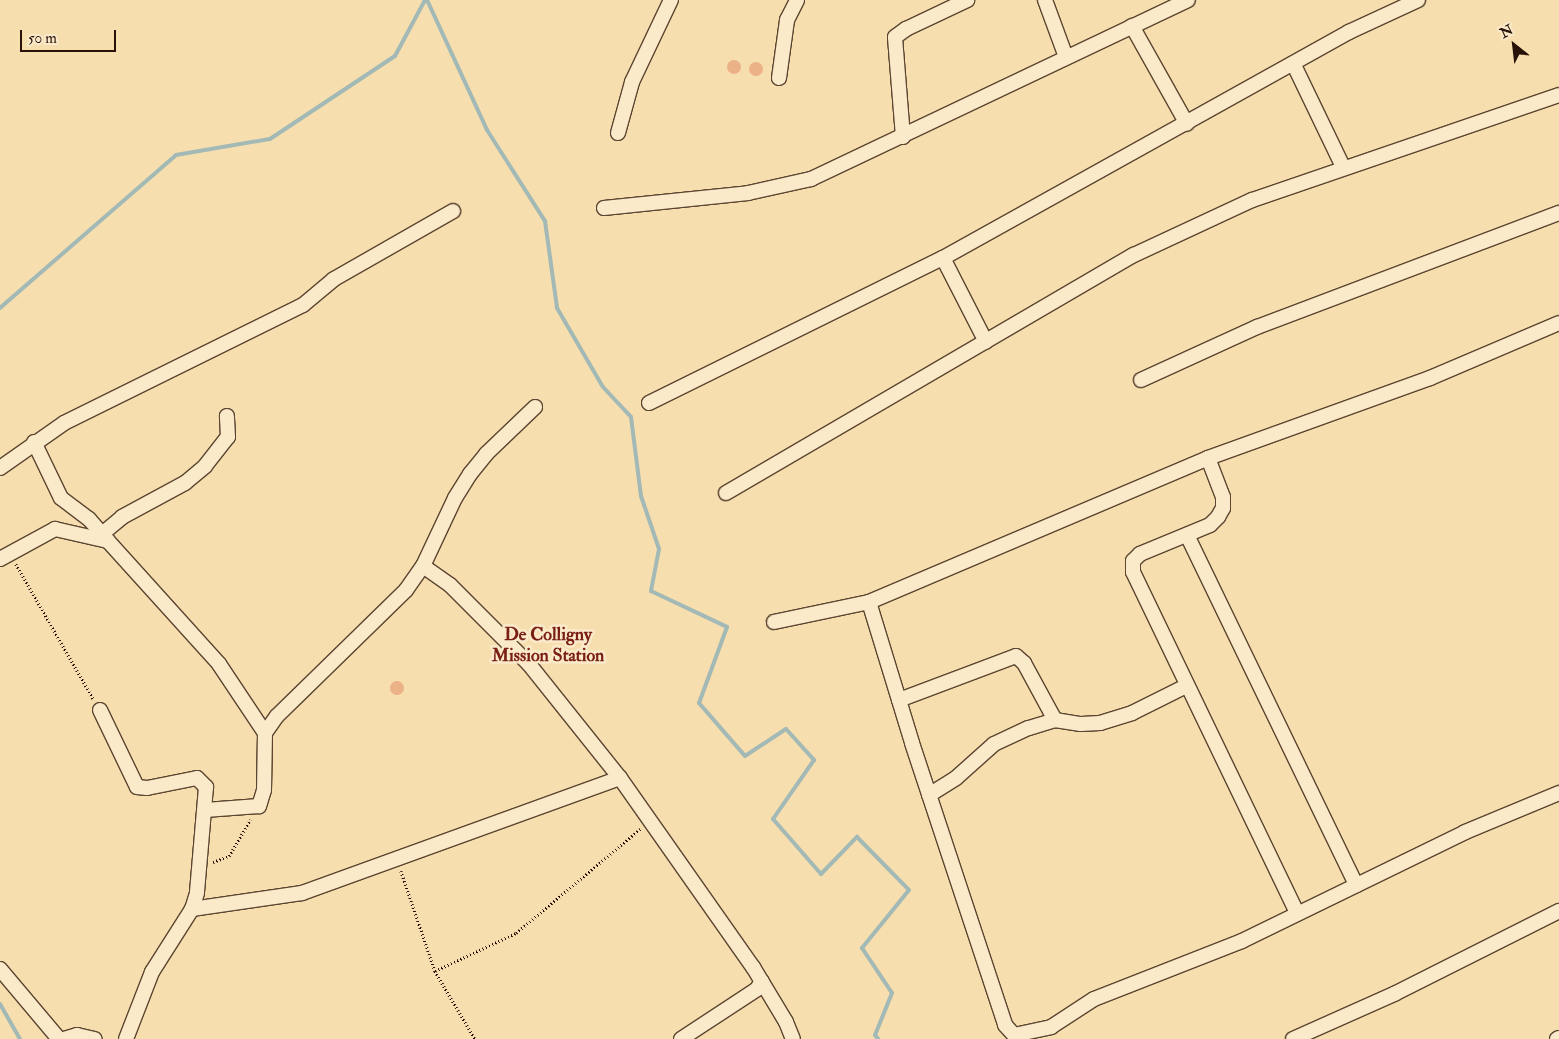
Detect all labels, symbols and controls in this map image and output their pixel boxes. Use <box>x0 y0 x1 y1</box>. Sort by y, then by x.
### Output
scale bar <box>22 20 119 52</box>
north arrow <box>1489 20 1539 70</box>
text: N <box>1497 21 1516 42</box>
text: 50 m <box>28 29 57 48</box>
district label: De Colligny Mission Station <box>492 625 604 668</box>

